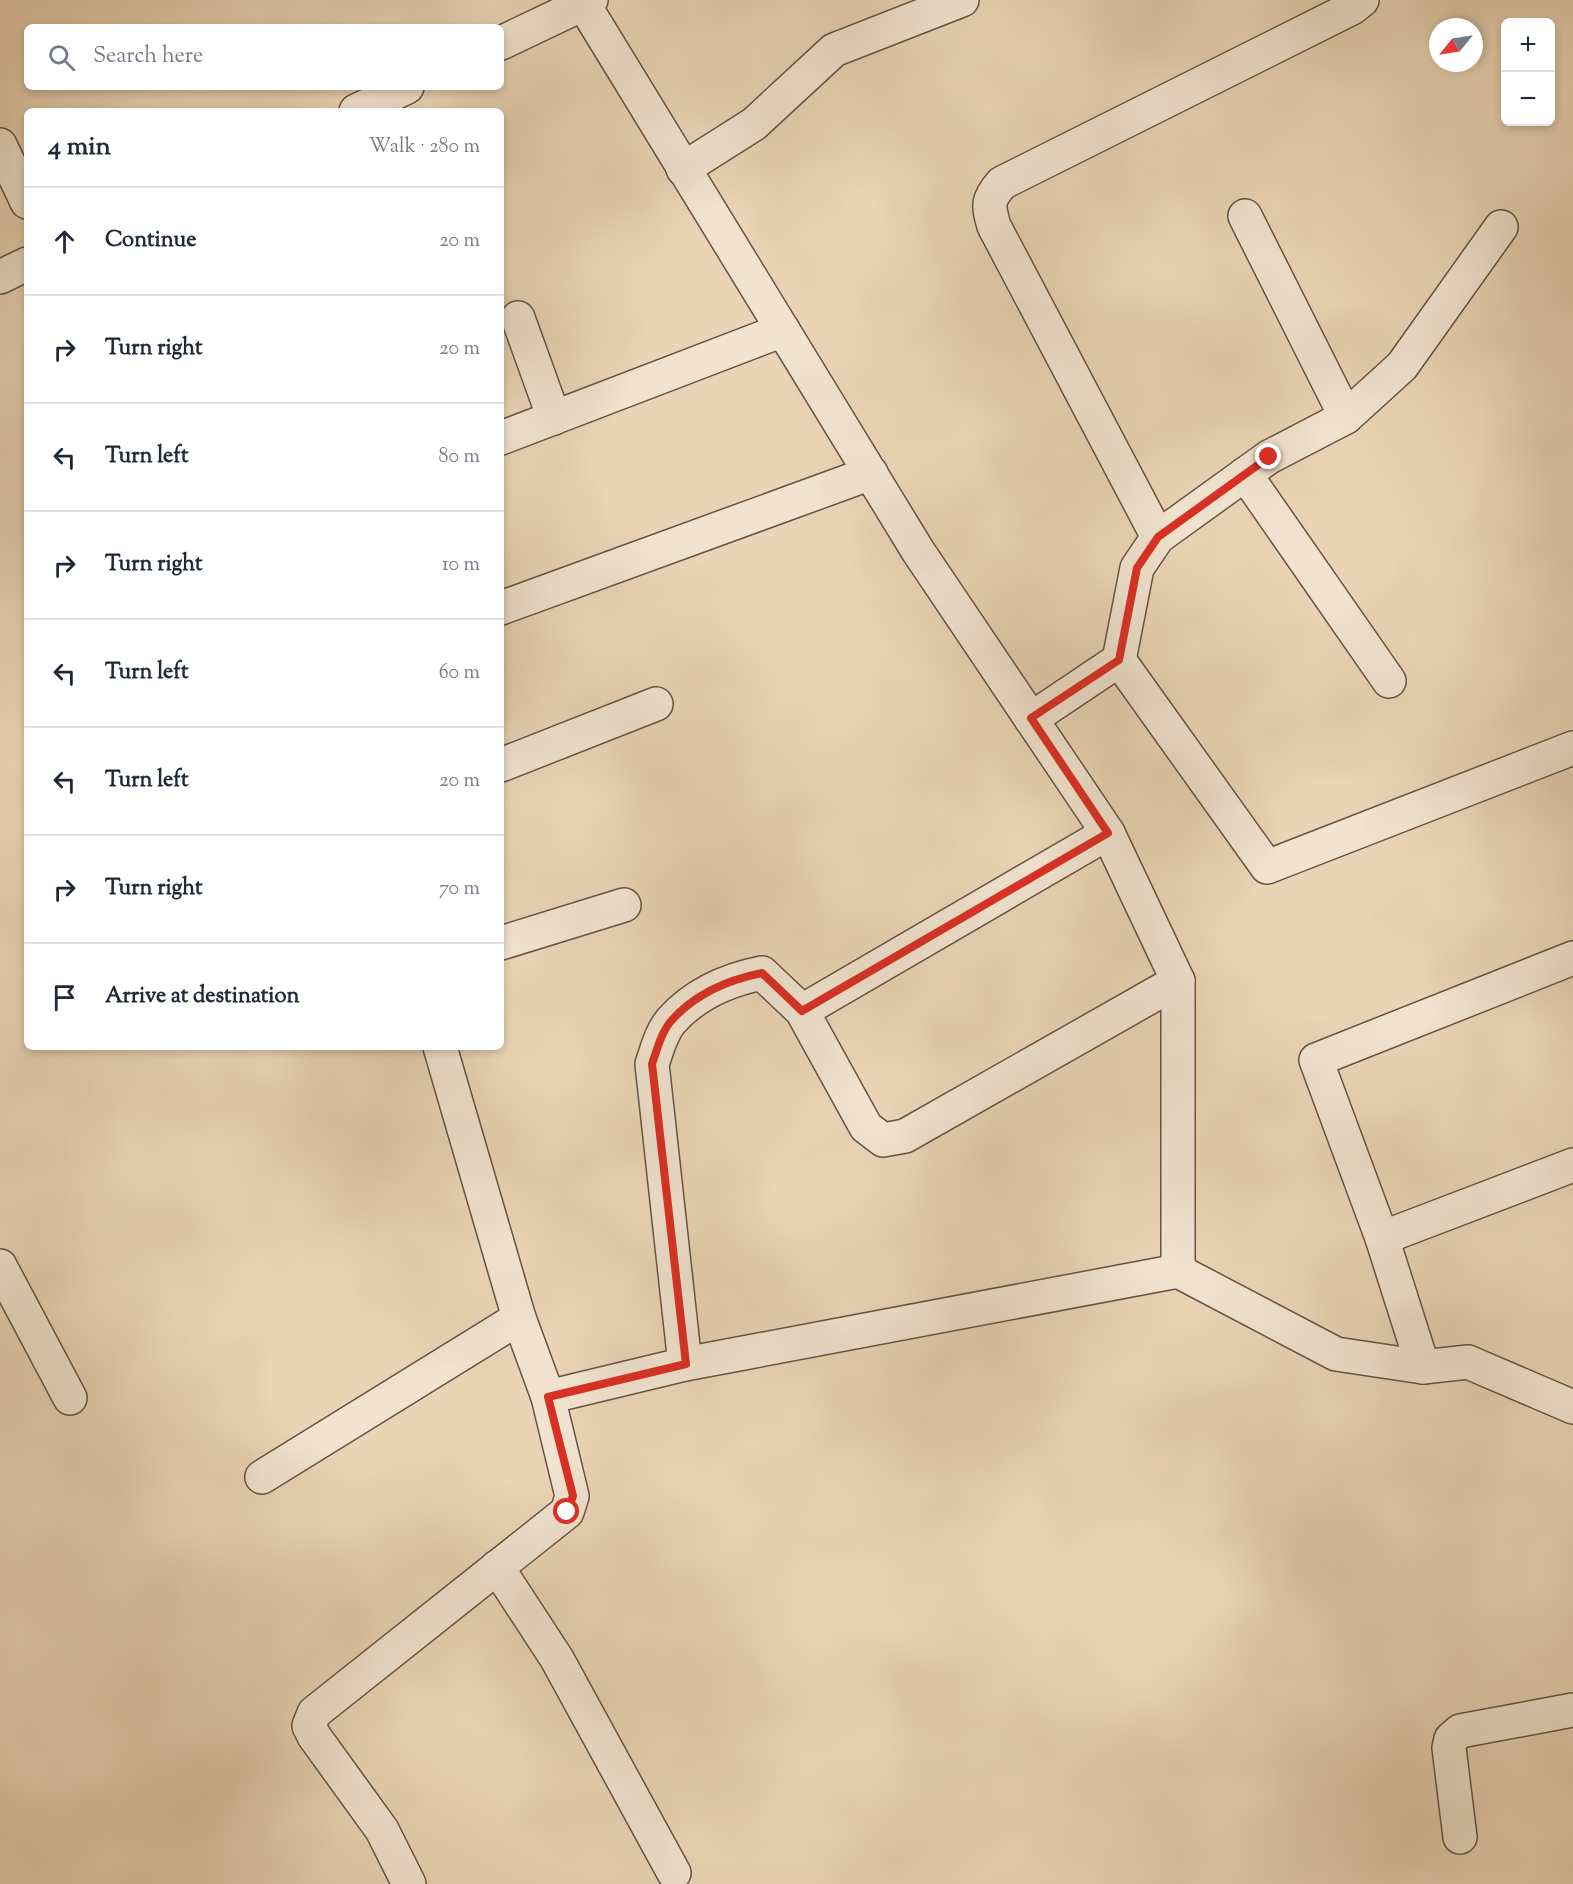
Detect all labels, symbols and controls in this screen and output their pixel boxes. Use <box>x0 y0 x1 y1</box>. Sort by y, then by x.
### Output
north arrow <box>1429 18 1483 72</box>
map controls <box>1501 18 1555 126</box>
button: + <box>1501 18 1555 72</box>
search box <box>24 24 504 90</box>
icon: search <box>45 41 78 74</box>
text: Search here <box>93 41 203 73</box>
button: − <box>1501 72 1555 126</box>
text: 4 min <box>48 129 111 166</box>
text: Walk · 280 m <box>369 133 480 162</box>
icon: ahead <box>48 225 81 258</box>
text: Continue <box>105 225 196 257</box>
text: 20 m <box>439 227 480 256</box>
icon: right <box>48 333 81 366</box>
text: Turn right <box>105 333 202 365</box>
text: 20 m <box>439 335 480 364</box>
icon: left <box>48 441 81 474</box>
text: Turn left <box>105 441 188 473</box>
text: 80 m <box>439 443 480 472</box>
route end <box>1255 443 1281 469</box>
icon: right <box>48 549 81 582</box>
text: Turn right <box>105 549 202 581</box>
text: 10 m <box>442 551 480 580</box>
icon: left <box>48 657 81 690</box>
text: Turn left <box>105 657 188 689</box>
text: 60 m <box>439 659 480 688</box>
icon: left <box>48 765 81 798</box>
text: Turn left <box>105 765 188 797</box>
text: 20 m <box>439 767 480 796</box>
icon: right <box>48 873 81 906</box>
text: Turn right <box>105 873 202 905</box>
text: 70 m <box>439 875 480 904</box>
icon: arrive <box>48 981 81 1014</box>
text: Arrive at destination <box>105 981 300 1013</box>
route start <box>553 1498 579 1524</box>

